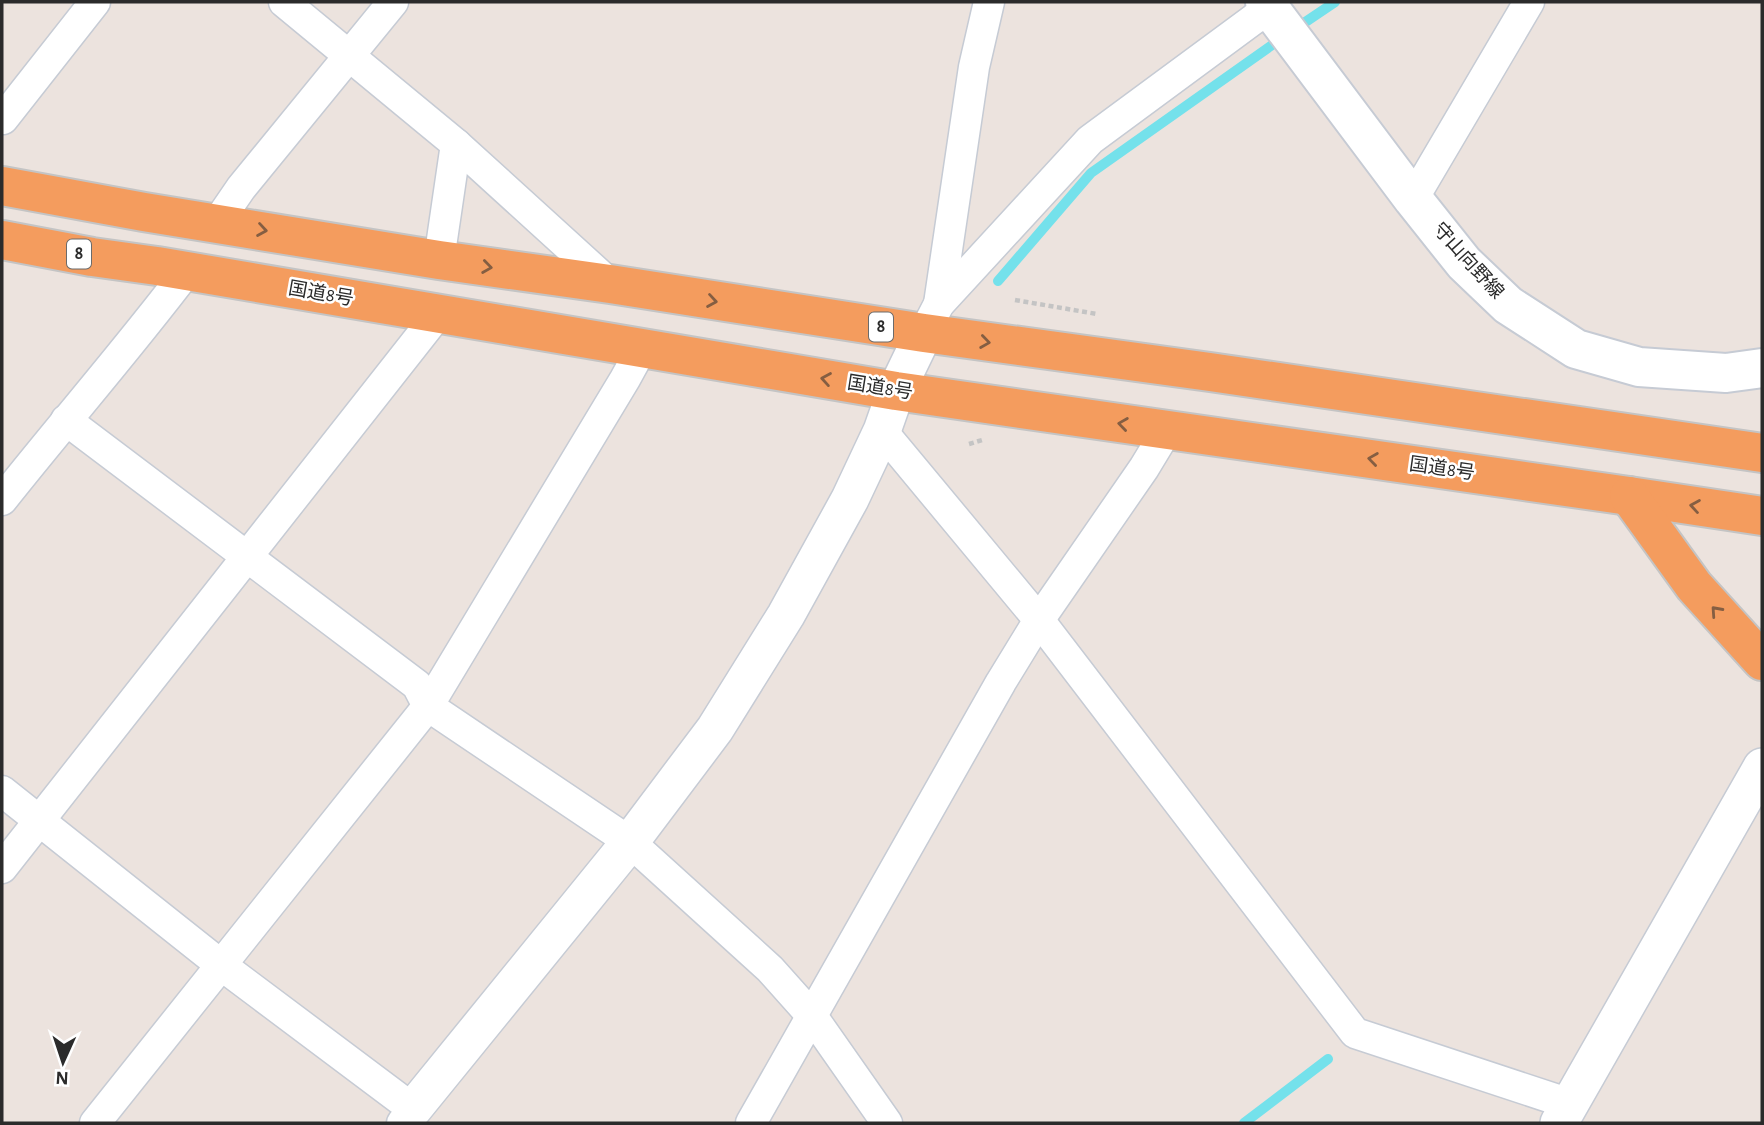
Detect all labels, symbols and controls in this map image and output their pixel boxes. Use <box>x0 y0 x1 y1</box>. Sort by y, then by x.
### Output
street label: 守山向野線 <box>1429 218 1508 303</box>
one-way arrow <box>256 222 268 237</box>
road number: 8 <box>67 240 91 268</box>
one-way arrow <box>481 259 493 274</box>
street label: 国道8号 <box>287 278 355 309</box>
one-way arrow <box>706 293 717 308</box>
road number: 8 <box>869 312 893 342</box>
one-way arrow <box>979 334 991 349</box>
one-way arrow <box>820 372 831 387</box>
street label: 国道8号 <box>846 372 914 403</box>
one-way arrow <box>1117 416 1129 431</box>
one-way arrow <box>1367 452 1379 467</box>
street label: 国道8号 <box>1408 454 1476 483</box>
one-way arrow <box>1689 499 1701 514</box>
one-way arrow <box>1712 606 1725 619</box>
north arrow <box>28 1027 98 1097</box>
text: N <box>55 1068 69 1087</box>

